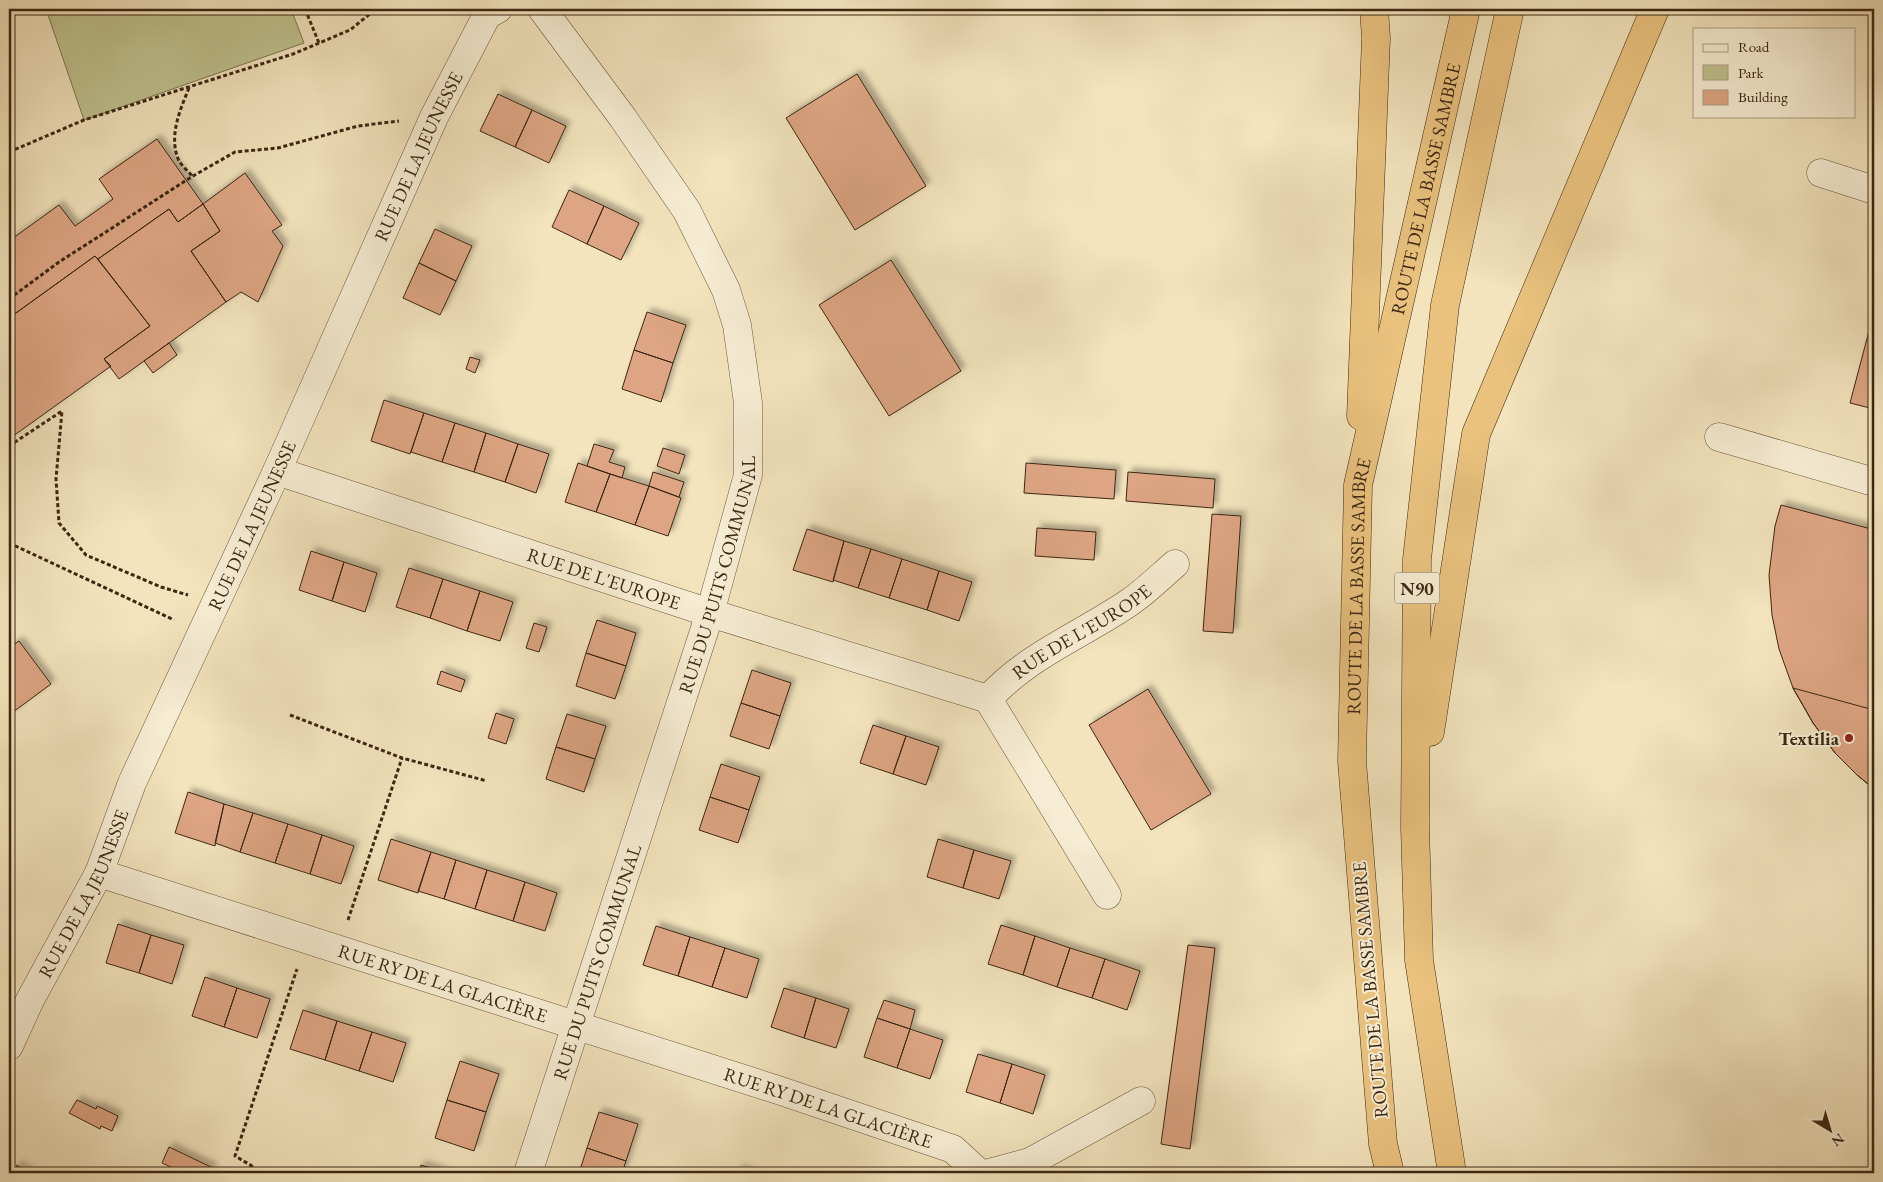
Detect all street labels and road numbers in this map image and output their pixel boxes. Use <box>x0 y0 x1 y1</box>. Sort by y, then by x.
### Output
street label: ROUTE DE LA BASSE SAMBRE <box>1385 60 1466 317</box>
street label: RUE DE LA JEUNESSE <box>368 67 468 245</box>
street label: RUE DE LA JEUNESSE <box>202 436 302 614</box>
street label: ROUTE DE LA BASSE SAMBRE <box>1341 455 1376 715</box>
street label: RUE DU PUITS COMMUNAL <box>672 456 761 697</box>
street label: RUE DE L'EUROPE <box>524 541 684 615</box>
road number: N90 <box>1394 572 1440 604</box>
street label: RUE DE L'EUROPE <box>1007 578 1156 685</box>
street label: RUE DE LA JEUNESSE <box>32 805 134 982</box>
street label: RUE DU PUITS COMMUNAL <box>547 841 647 1083</box>
street label: ROUTE DE LA BASSE SAMBRE <box>1346 861 1394 1119</box>
street label: RUE RY DE LA GLACIÈRE <box>335 938 551 1028</box>
street label: RUE RY DE LA GLACIÈRE <box>721 1061 936 1154</box>

